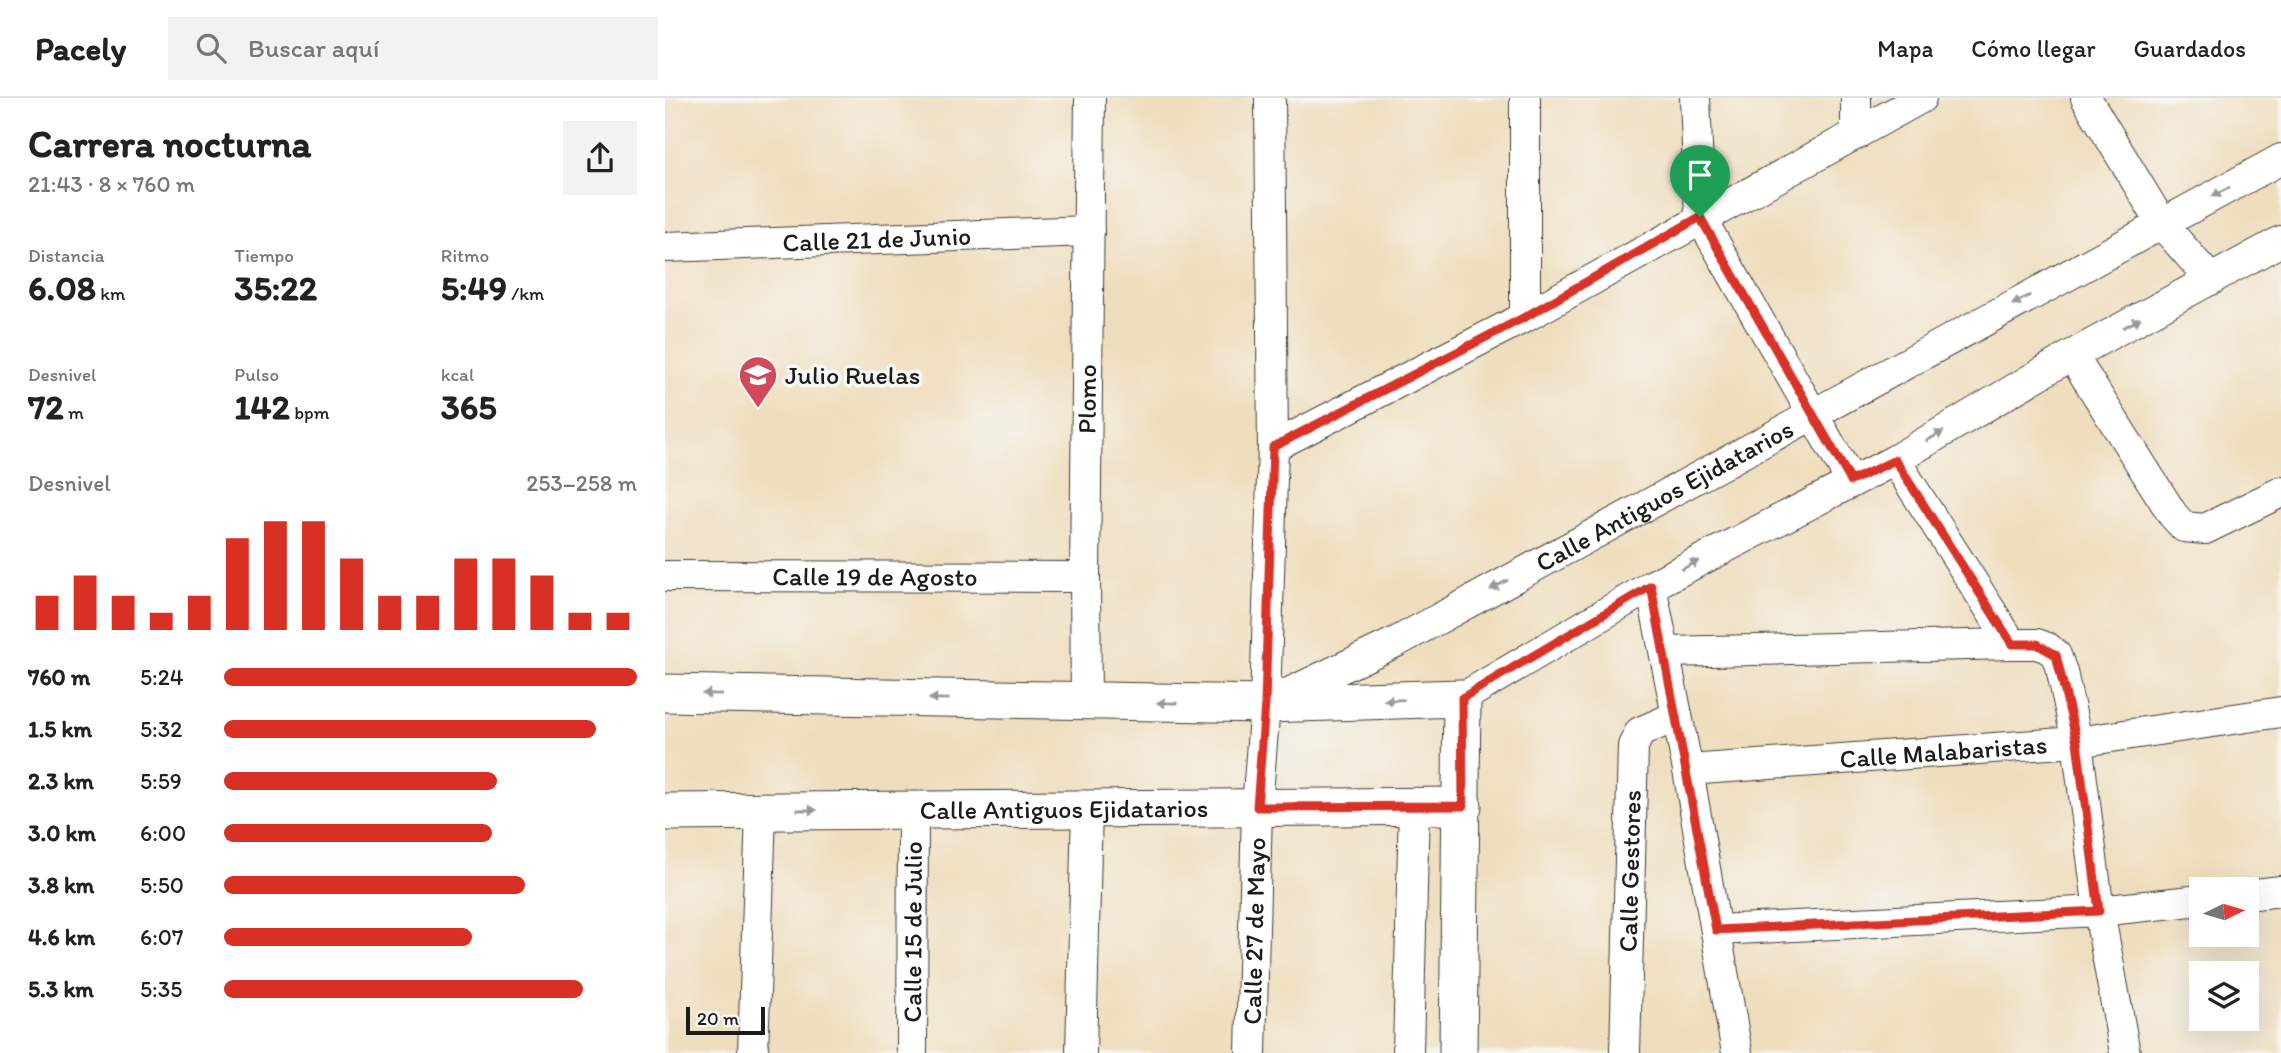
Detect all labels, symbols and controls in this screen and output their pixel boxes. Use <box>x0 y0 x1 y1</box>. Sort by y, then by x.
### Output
search box <box>168 17 658 80</box>
text: Pacely <box>35 29 126 68</box>
icon: search <box>192 29 230 67</box>
text: Buscar aquí <box>248 32 379 64</box>
text: Mapa <box>1877 34 1933 63</box>
text: Cómo llegar <box>1971 34 2096 63</box>
text: Guardados <box>2134 34 2246 63</box>
text: Carrera nocturna <box>28 121 311 167</box>
button: share <box>563 121 637 195</box>
pin <box>1670 145 1730 217</box>
icon: arrive <box>1681 156 1719 194</box>
text: 21:43 · 8 × 760 m <box>28 170 195 198</box>
one-way arrow <box>2211 186 2231 198</box>
street label: Calle 21 de Junio <box>782 219 972 259</box>
text: Distancia <box>28 244 105 267</box>
text: Tiempo <box>234 244 294 267</box>
text: Ritmo <box>441 244 489 267</box>
text: 6.08 <box>28 267 96 309</box>
text: 35:22 <box>234 267 317 309</box>
text: 5:49 <box>441 267 507 309</box>
text: km <box>96 282 125 305</box>
text: /km <box>507 282 544 305</box>
one-way arrow <box>2011 294 2031 306</box>
one-way arrow <box>2122 317 2142 329</box>
school or university icon: Julio Ruelas <box>737 354 779 409</box>
place label: Julio Ruelas <box>785 359 920 391</box>
text: Desnivel <box>28 363 96 386</box>
text: Pulso <box>234 363 279 386</box>
text: kcal <box>441 363 474 386</box>
street label: Plomo <box>1070 364 1103 434</box>
text: 72 <box>28 386 64 428</box>
text: 142 <box>234 386 290 428</box>
text: 365 <box>441 386 497 428</box>
text: m <box>64 401 84 424</box>
text: bpm <box>290 401 330 424</box>
street label: Calle Antiguos Ejidatarios <box>1530 412 1799 579</box>
one-way arrow <box>1925 430 1944 442</box>
text: Desnivel <box>28 469 111 497</box>
text: 253–258 m <box>526 469 637 497</box>
street label: Calle 19 de Agosto <box>772 560 978 593</box>
one-way arrow <box>1681 560 1701 572</box>
one-way arrow <box>1489 579 1508 591</box>
text: 760 m <box>28 663 90 691</box>
text: 5:24 <box>140 663 184 691</box>
one-way arrow <box>700 688 722 700</box>
one-way arrow <box>928 693 950 705</box>
one-way arrow <box>1383 695 1405 706</box>
one-way arrow <box>1155 697 1177 709</box>
text: 1.5 km <box>28 715 92 743</box>
text: 5:32 <box>140 715 182 743</box>
street label: Calle Malabaristas <box>1838 728 2048 775</box>
text: 2.3 km <box>28 767 94 795</box>
text: 5:59 <box>140 767 182 795</box>
street label: Calle Gestores <box>1612 789 1648 953</box>
street label: Calle Antiguos Ejidatarios <box>920 792 1208 826</box>
one-way arrow <box>796 804 818 816</box>
text: 3.0 km <box>28 819 96 847</box>
text: 6:00 <box>140 819 186 847</box>
street label: Calle 27 de Mayo <box>1236 837 1272 1025</box>
street label: Calle 15 de Julio <box>896 841 929 1023</box>
text: 3.8 km <box>28 871 94 899</box>
text: 5:50 <box>140 871 184 899</box>
north arrow <box>2189 877 2259 947</box>
map controls <box>2189 877 2259 1031</box>
text: 4.6 km <box>28 923 95 951</box>
text: 6:07 <box>140 923 183 951</box>
button: layers <box>2189 961 2259 1031</box>
text: 5.3 km <box>28 975 94 1003</box>
text: 5:35 <box>140 975 182 1003</box>
scale bar <box>686 1004 765 1036</box>
text: 20 m <box>697 1007 739 1030</box>

